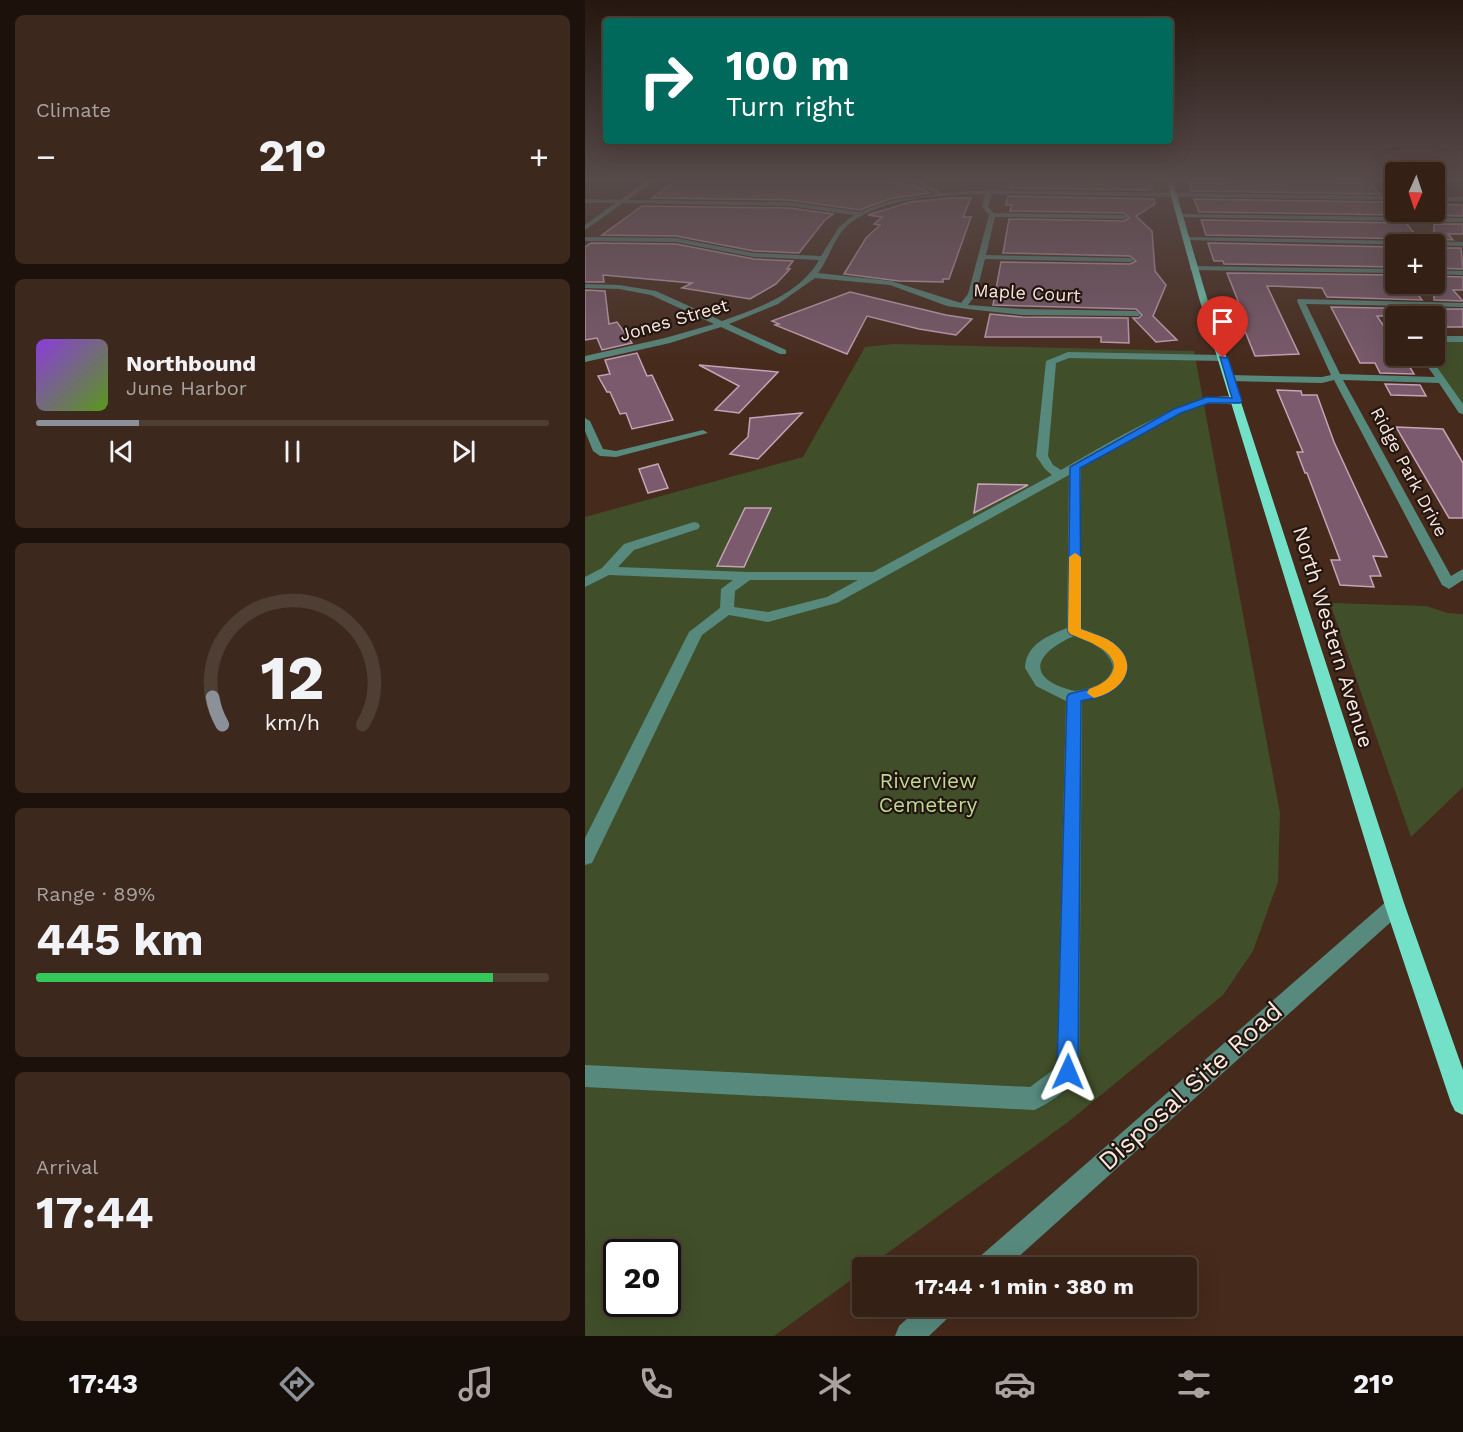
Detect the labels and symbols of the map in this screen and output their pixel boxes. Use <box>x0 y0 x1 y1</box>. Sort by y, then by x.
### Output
north arrow <box>1385 162 1445 222</box>
street label: Maple Court <box>973 279 1082 306</box>
street label: Jones Street <box>617 294 731 345</box>
pin <box>1197 296 1248 358</box>
street label: Ridge Park Drive <box>1367 404 1452 540</box>
street label: North Western Avenue <box>1288 523 1379 750</box>
park label: Riverview Cemetery <box>879 768 977 817</box>
street label: Disposal Site Road <box>1092 996 1288 1176</box>
position arrow <box>1036 1040 1100 1104</box>
speed limit sign: 20 <box>603 1239 681 1317</box>

